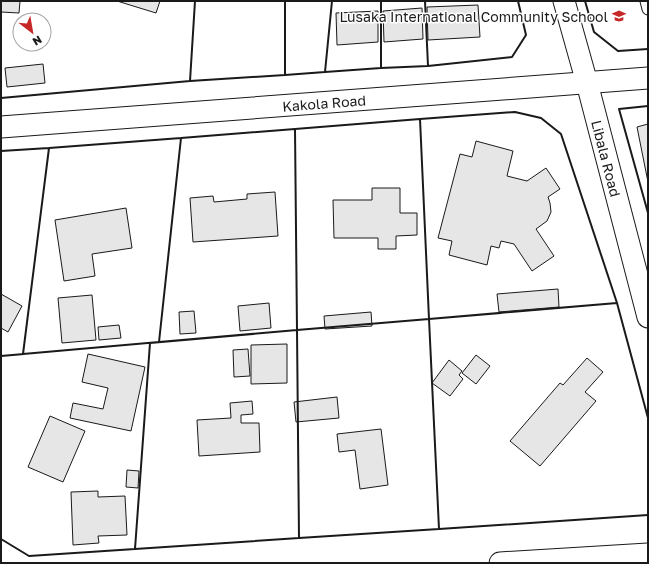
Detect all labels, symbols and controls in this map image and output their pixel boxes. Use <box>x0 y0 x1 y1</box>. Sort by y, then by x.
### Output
place label: Lusaka International Community School <box>339 8 608 25</box>
school or university icon: Lusaka International Community School <box>611 8 627 24</box>
north arrow <box>12 12 52 52</box>
text: N <box>30 33 44 49</box>
street label: Kakola Road <box>282 91 366 114</box>
street label: Libala Road <box>589 118 625 198</box>

